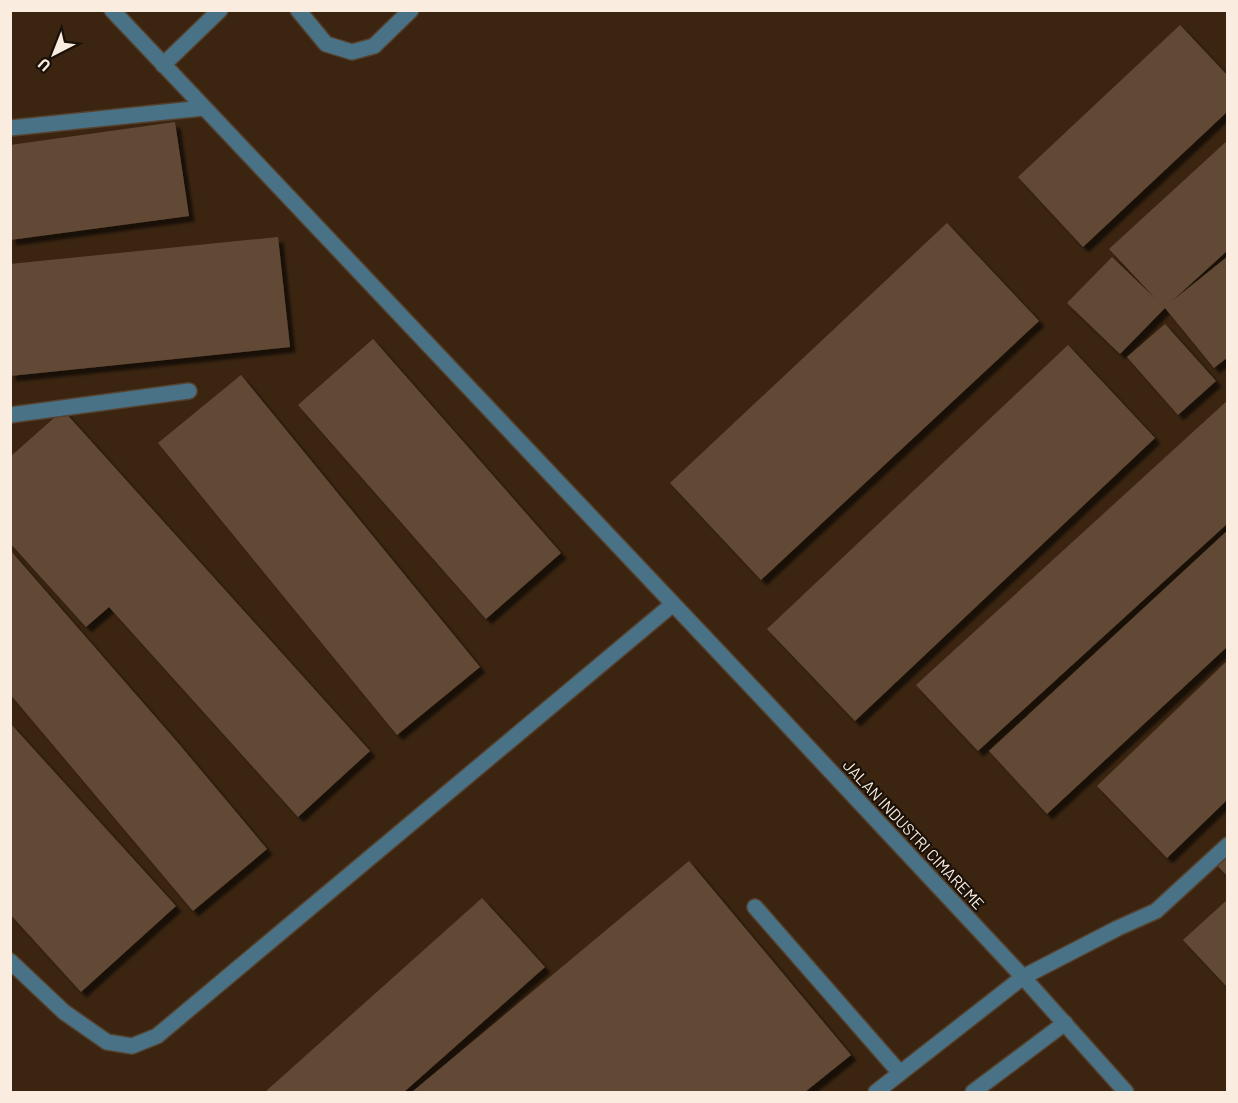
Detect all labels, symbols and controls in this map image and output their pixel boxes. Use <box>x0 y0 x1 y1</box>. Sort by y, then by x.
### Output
north arrow <box>24 24 84 84</box>
text: U <box>34 55 54 76</box>
street label: JALAN INDUSTRI CIMAREME <box>839 755 989 913</box>

